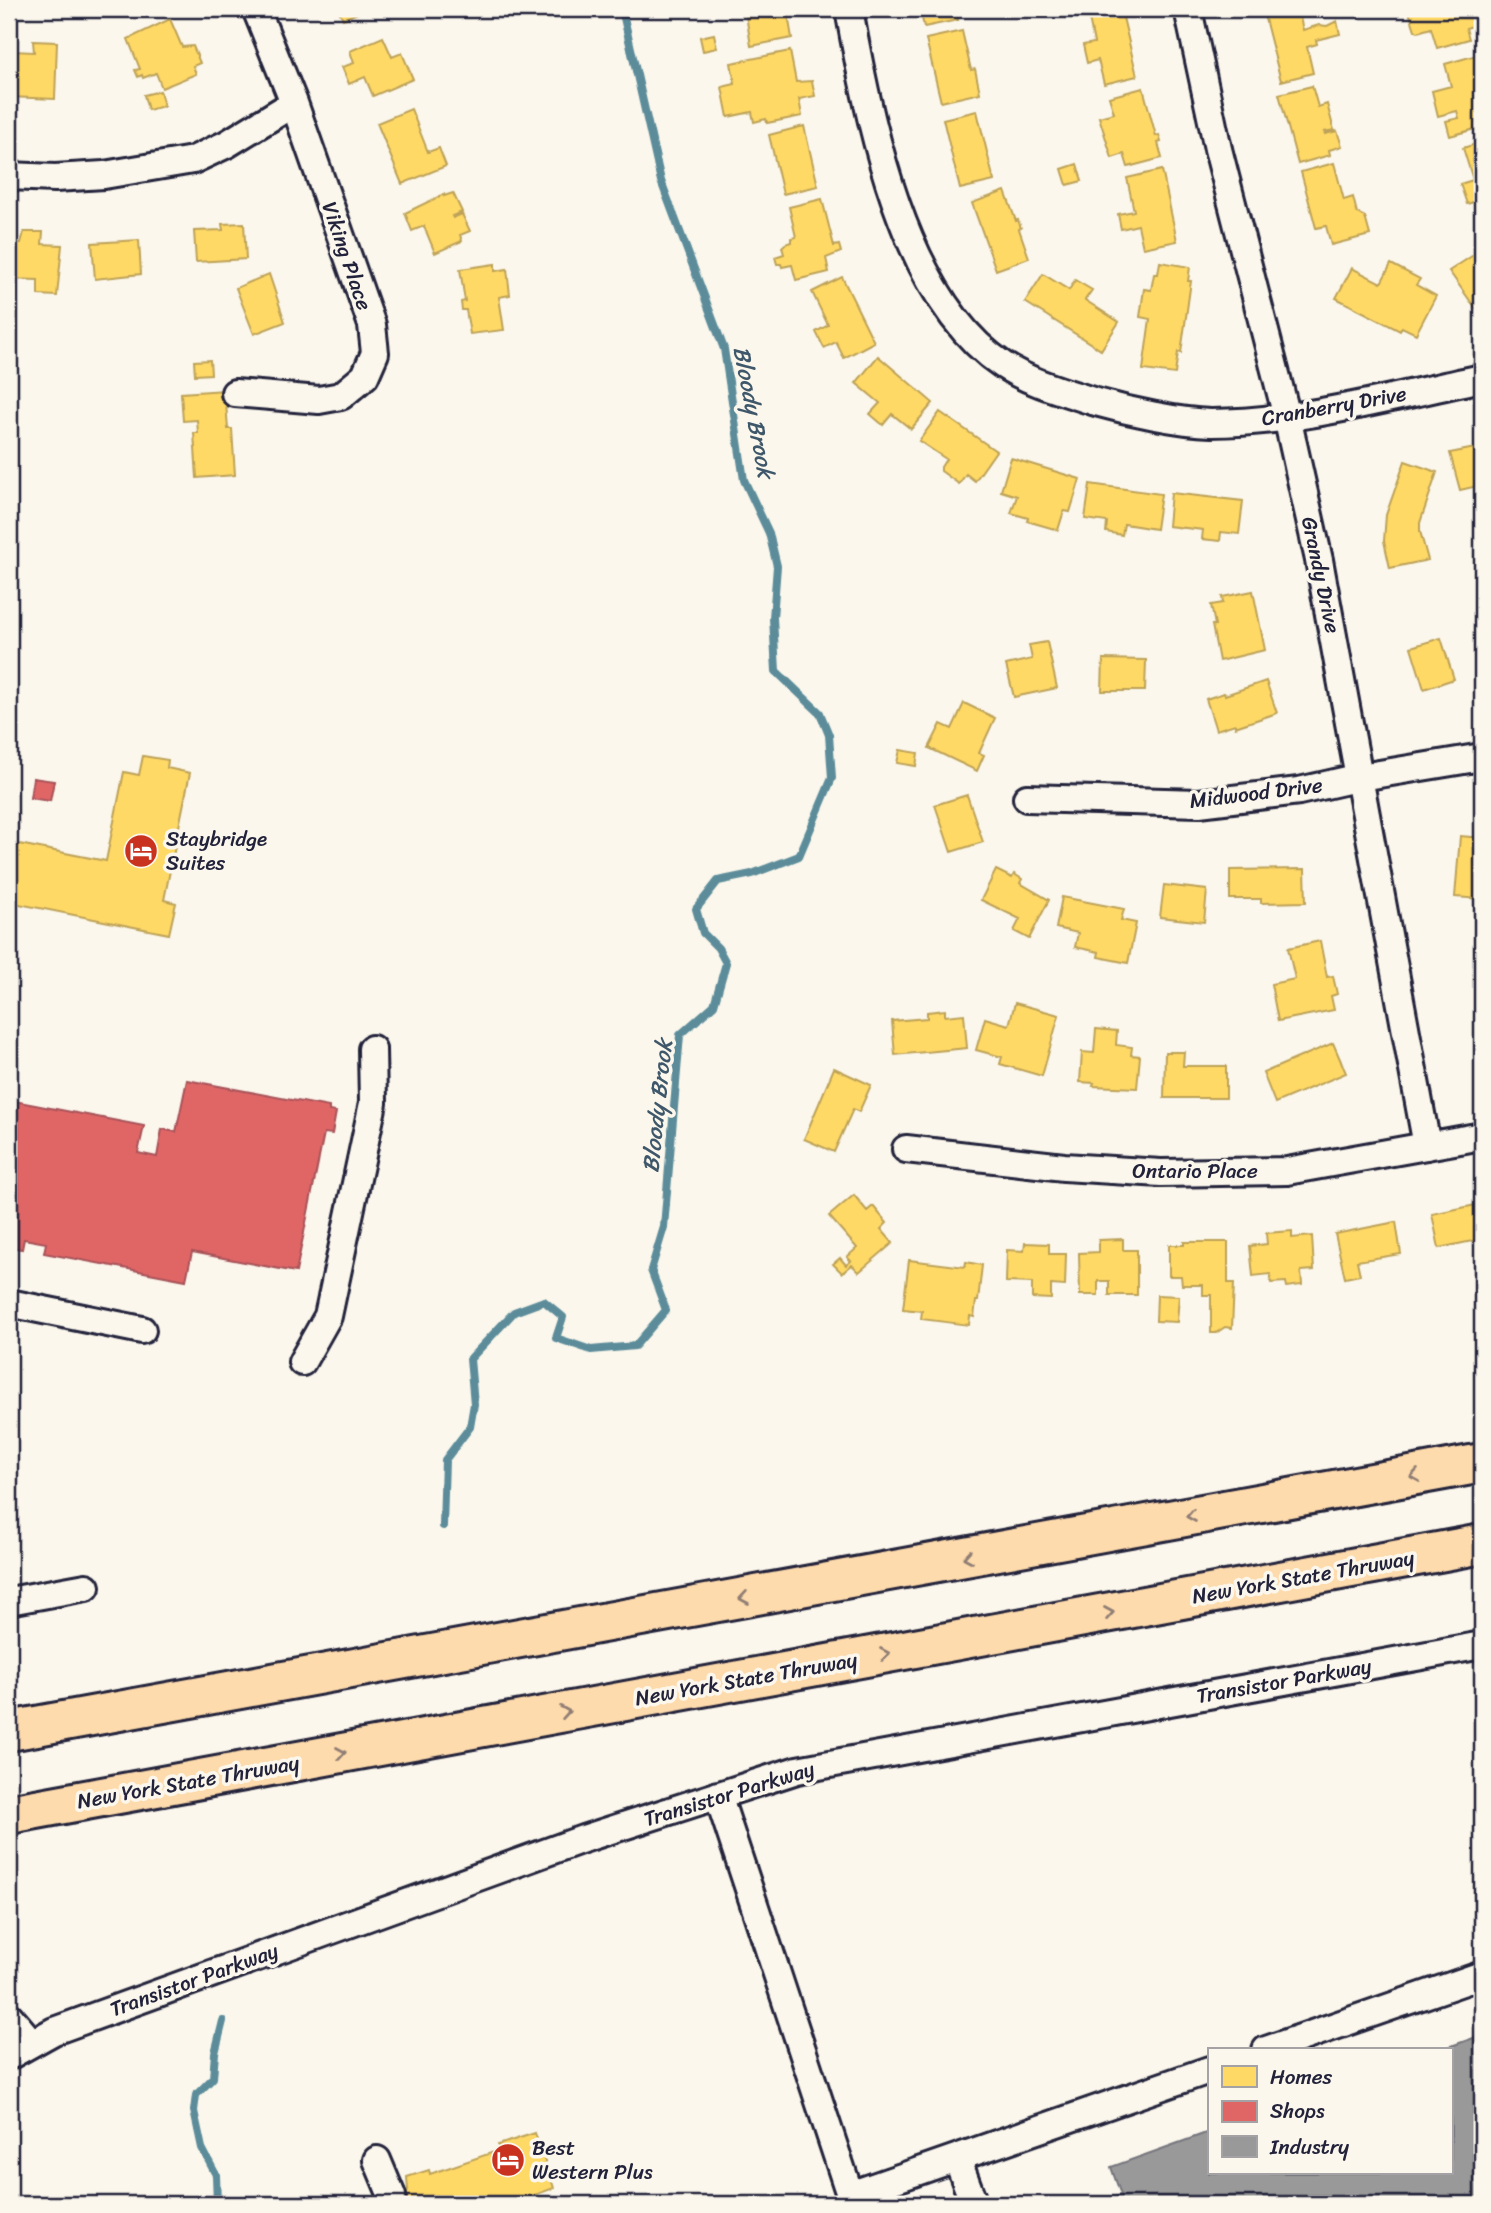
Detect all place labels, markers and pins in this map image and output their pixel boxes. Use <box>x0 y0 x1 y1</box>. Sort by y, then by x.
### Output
place label: Staybridge Suites <box>166 820 267 882</box>
hotel icon: Staybridge Suites <box>122 832 160 870</box>
place label: Best Western Plus <box>532 2129 653 2191</box>
hotel icon: Best Western Plus <box>489 2141 527 2179</box>

